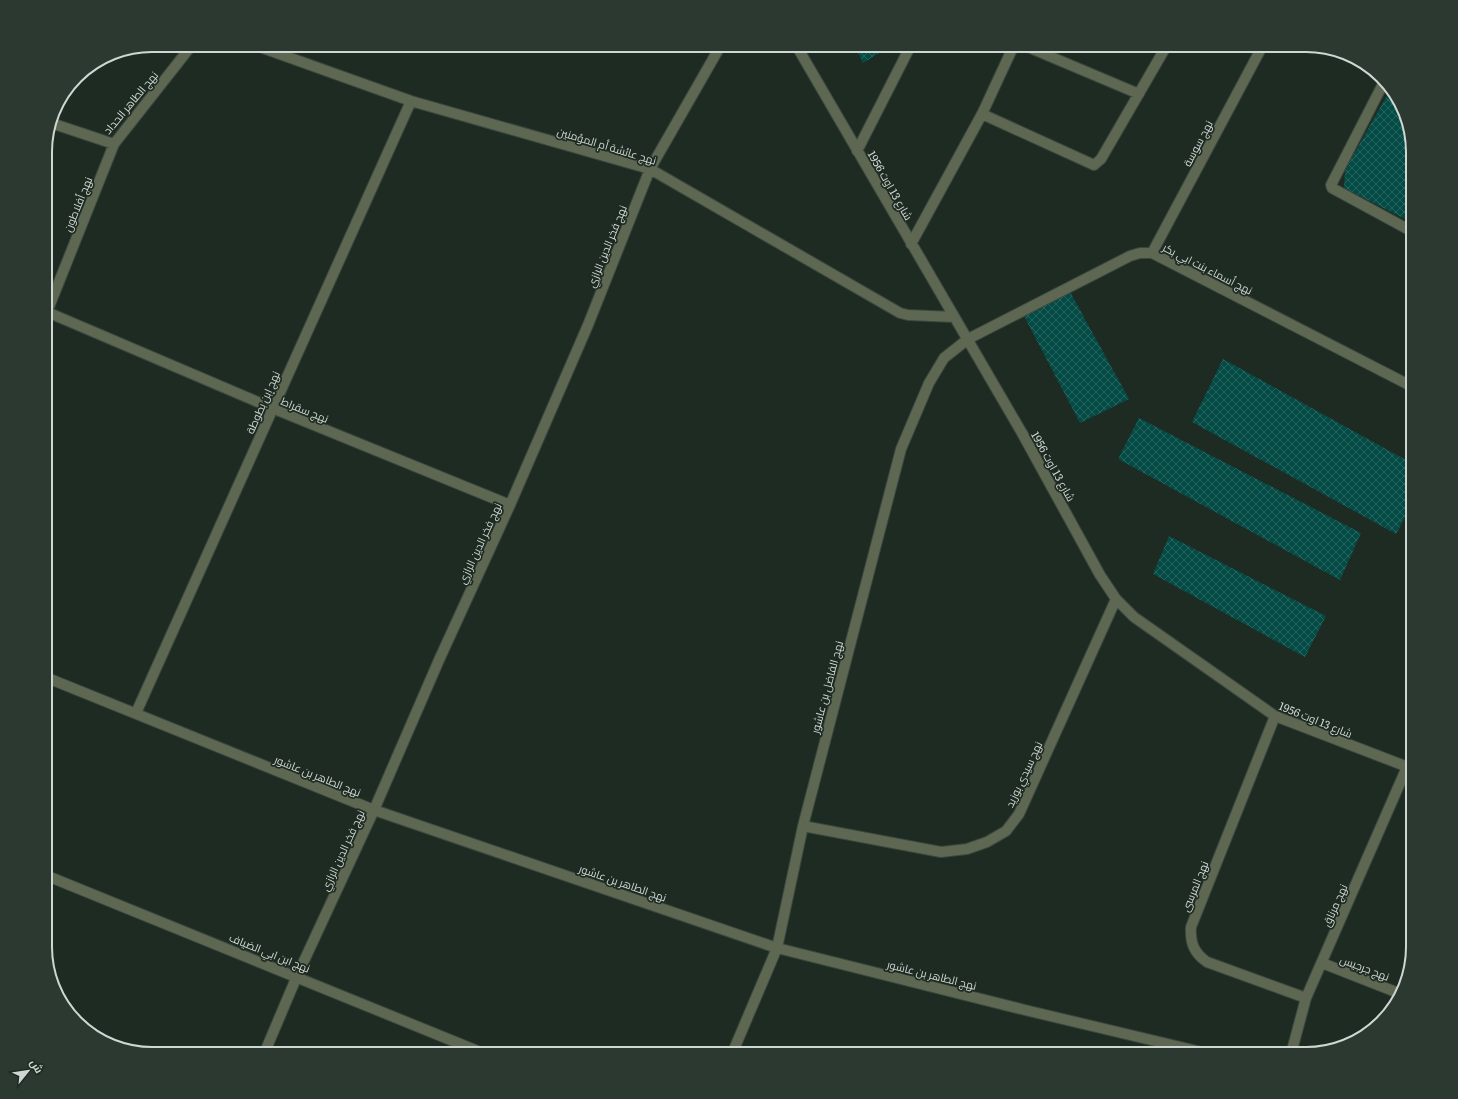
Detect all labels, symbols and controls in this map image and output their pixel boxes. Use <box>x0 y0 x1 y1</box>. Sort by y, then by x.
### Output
street label: نهج الطاهر الحداد <box>99 67 162 138</box>
street label: نهج سوسة <box>1178 117 1217 169</box>
street label: نهج عائشة أم المؤمنين <box>555 122 659 169</box>
street label: شارع 13 اوت 1956 <box>864 147 917 223</box>
street label: نهج أفلاطون <box>59 174 96 234</box>
street label: نهج فخر الدين الرازي <box>582 202 632 290</box>
street label: نهج أسماء بنت ابي بكر <box>1159 238 1256 299</box>
street label: نهج إبن بطوطة <box>241 368 284 436</box>
street label: نهج سقراط <box>278 392 331 427</box>
street label: شارع 13 اوت 1956 <box>1027 428 1080 504</box>
street label: نهج فخر الدين الرازي <box>453 500 507 587</box>
street label: نهج الفاضل بن عاشور <box>806 639 847 736</box>
street label: شارع 13 اوت 1956 <box>1277 697 1355 742</box>
street label: نهج سيدي بوزيد <box>1001 738 1047 811</box>
street label: نهج الطاهر بن عاشور <box>271 750 364 801</box>
street label: نهج فخر الدين الرازي <box>316 807 370 894</box>
street label: نهج المرسى <box>1177 858 1212 914</box>
street label: نهج الطاهر بن عاشور <box>576 859 669 905</box>
street label: نهج مرناق <box>1317 881 1351 929</box>
street label: نهج ابن ابي الضياف <box>226 928 313 977</box>
street label: نهج جرجيس <box>1338 950 1392 985</box>
street label: نهج الطاهر بن عاشور <box>884 955 979 994</box>
north arrow <box>8 1051 48 1091</box>
text: ش <box>27 1055 48 1076</box>

